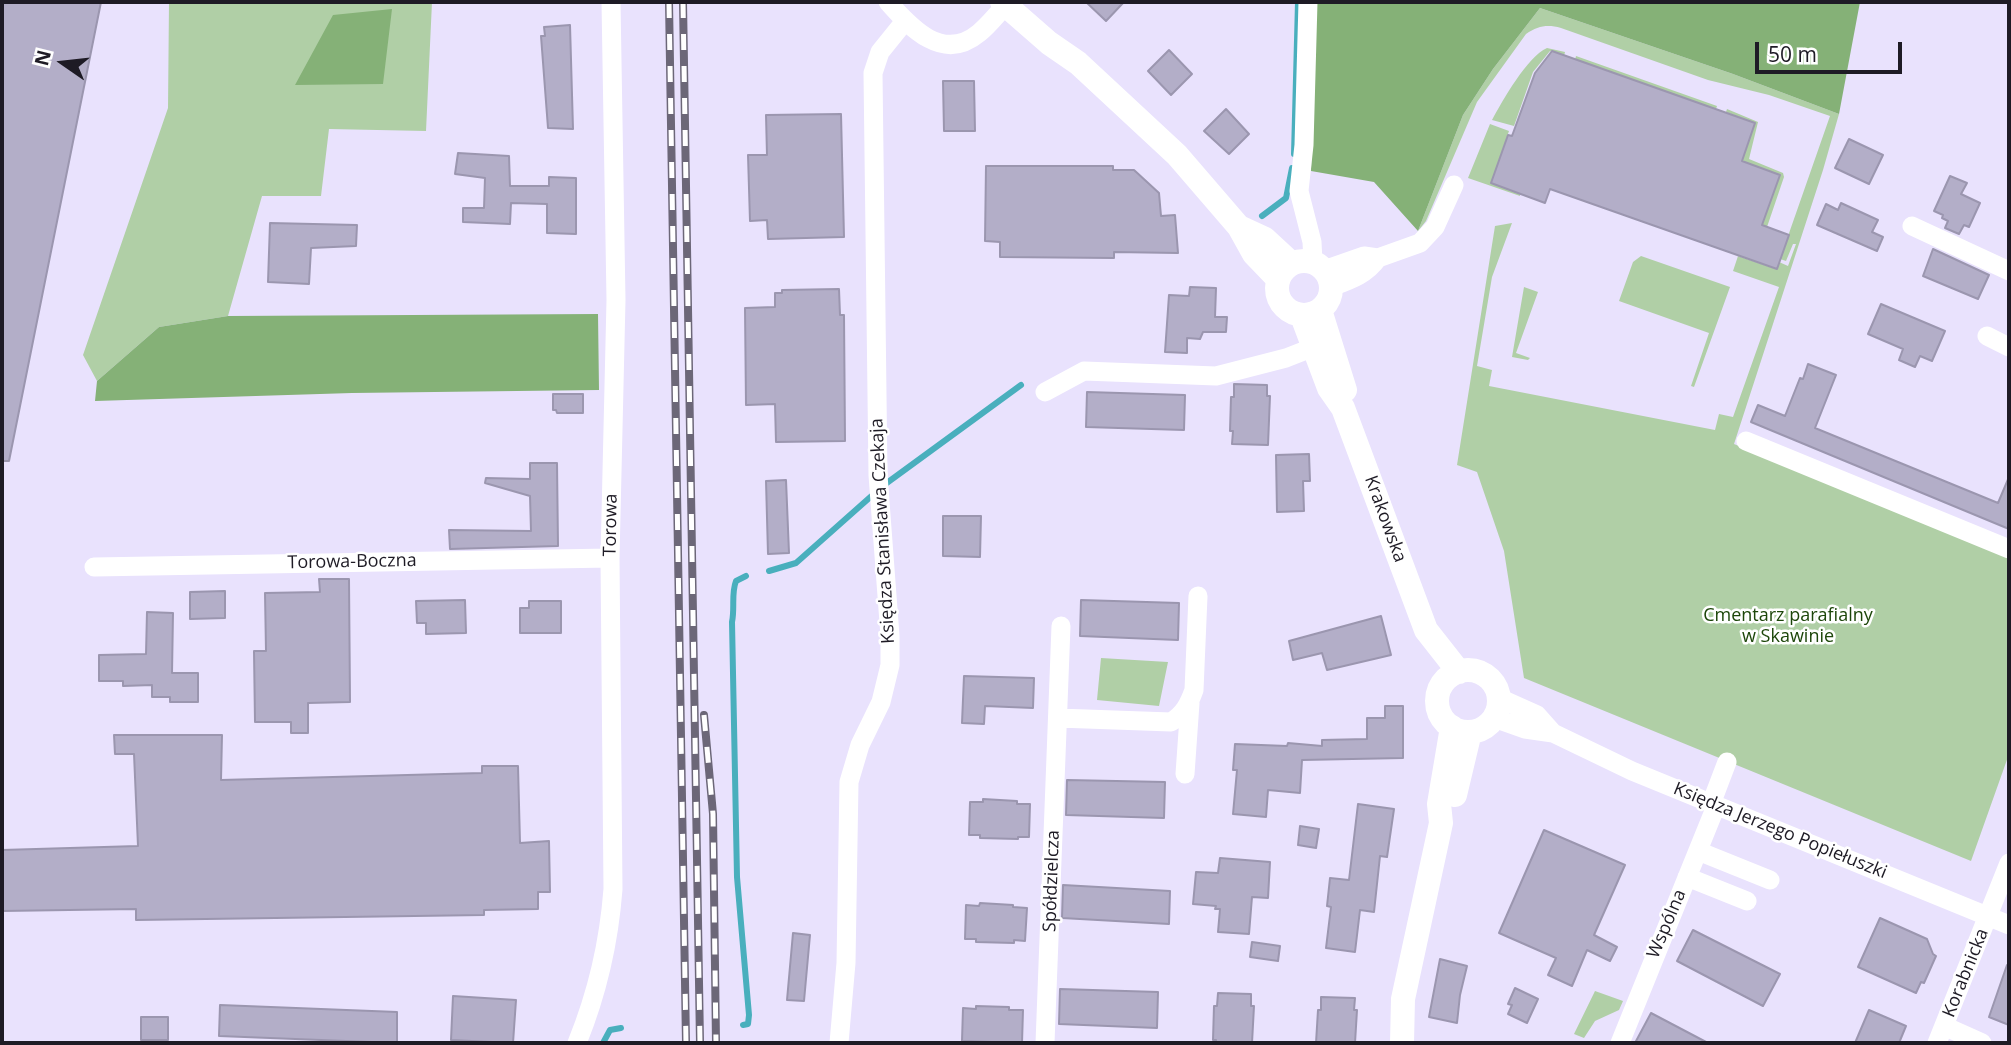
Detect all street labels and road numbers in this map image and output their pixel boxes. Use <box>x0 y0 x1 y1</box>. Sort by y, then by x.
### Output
street label: Księdza Stanisława Czekaja <box>866 418 900 644</box>
street label: Krakowska <box>1359 473 1411 565</box>
street label: Torowa <box>600 493 622 557</box>
street label: Torowa-Boczna <box>287 550 417 574</box>
street label: Księdza Jerzego Popiełuszki <box>1670 778 1890 884</box>
street label: Spółdzielcza <box>1039 830 1065 932</box>
street label: Wspólna <box>1643 886 1691 962</box>
street label: Korabnicka <box>1938 925 1994 1021</box>

